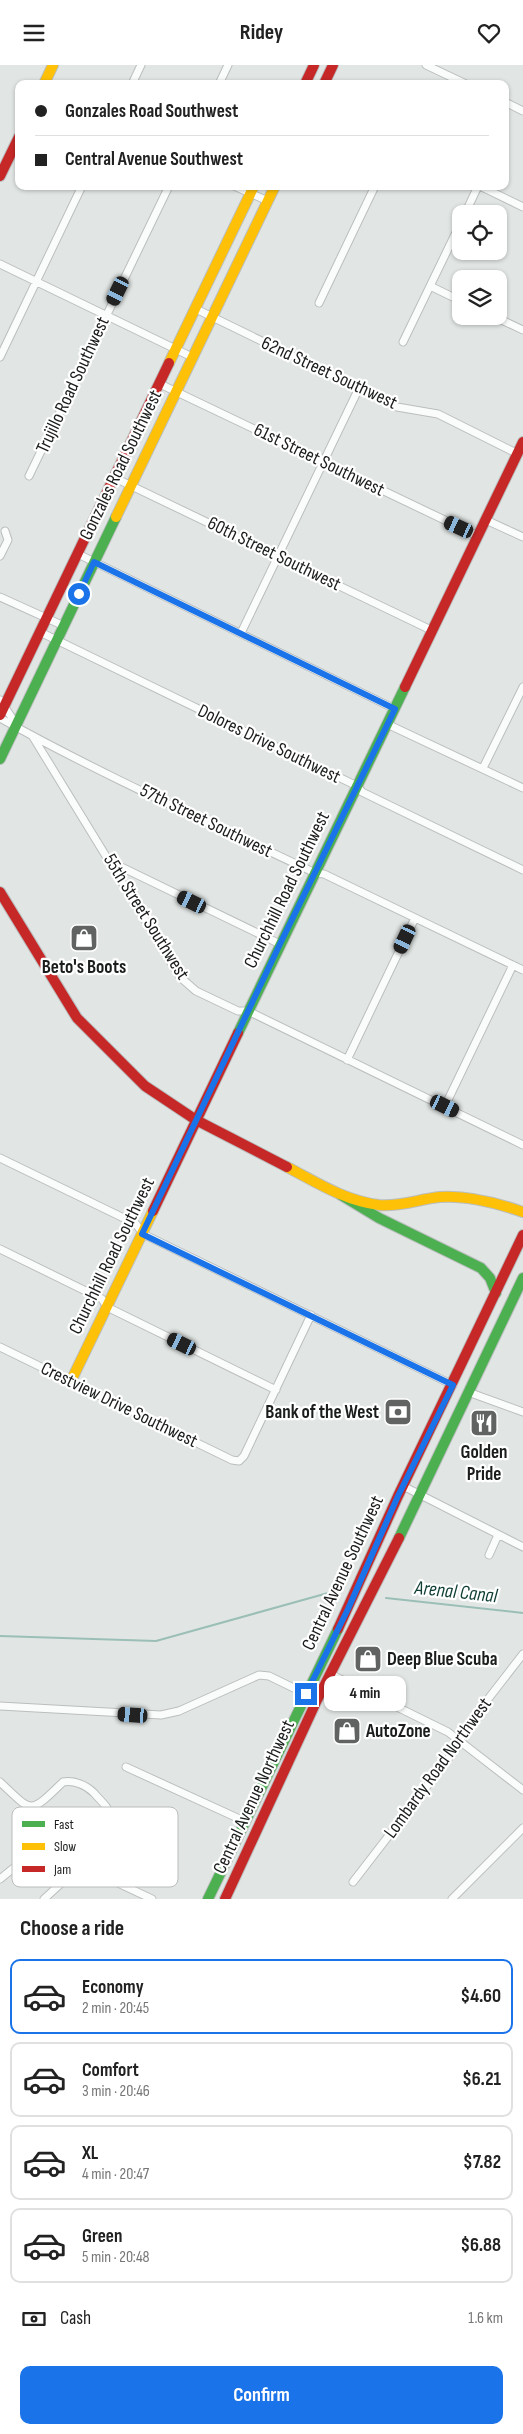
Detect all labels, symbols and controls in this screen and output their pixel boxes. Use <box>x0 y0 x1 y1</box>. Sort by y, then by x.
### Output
icon: menu <box>20 19 48 47</box>
text: Ridey <box>240 19 283 46</box>
icon: heart <box>475 19 503 47</box>
text: Gonzales Road Southwest <box>65 100 238 123</box>
text: Central Avenue Southwest <box>65 148 243 171</box>
map controls <box>452 205 507 325</box>
button: locate <box>452 205 507 260</box>
button: layers <box>452 270 507 325</box>
car <box>104 274 131 308</box>
street label: Trujillo Road Southwest <box>31 313 115 457</box>
street label: 62nd Street Southwest <box>257 331 401 415</box>
street label: Gonzales Road Southwest <box>75 386 167 544</box>
street label: 61st Street Southwest <box>250 418 388 502</box>
street label: 60th Street Southwest <box>204 512 345 596</box>
car <box>442 514 475 540</box>
route start <box>68 583 90 605</box>
street label: Dolores Drive Southwest <box>194 699 344 789</box>
street label: 57th Street Southwest <box>136 779 276 863</box>
street label: Churchhill Road Southwest <box>239 808 335 972</box>
street label: 55th Street Southwest <box>98 850 194 984</box>
car <box>175 889 208 915</box>
car <box>391 922 418 956</box>
shop icon: Beto's Boots <box>69 923 99 953</box>
place label: Beto's Boots <box>42 956 126 979</box>
car <box>428 1093 461 1119</box>
street label: Churchhill Road Southwest <box>64 1174 160 1338</box>
car <box>165 1331 198 1357</box>
street label: Crestview Drive Southwest <box>37 1357 201 1453</box>
bank icon: Bank of the West <box>383 1397 413 1427</box>
place label: Bank of the West <box>265 1401 379 1424</box>
restaurant icon: Golden Pride <box>469 1408 499 1438</box>
place label: Golden Pride <box>461 1441 507 1486</box>
street label: Central Avenue Southwest <box>297 1492 389 1654</box>
water label: Arenal Canal <box>413 1576 500 1608</box>
shop icon: Deep Blue Scuba <box>353 1644 383 1674</box>
place label: Deep Blue Scuba <box>387 1648 497 1671</box>
callout: 4 min <box>324 1677 406 1711</box>
route end <box>295 1683 317 1705</box>
text: 4 min <box>350 1684 380 1703</box>
street label: Lombardy Road Northwest <box>379 1693 497 1843</box>
car <box>117 1706 148 1724</box>
street label: Central Avenue Northwest <box>208 1716 300 1878</box>
shop icon: AutoZone <box>332 1716 362 1746</box>
place label: AutoZone <box>365 1720 431 1743</box>
legend <box>12 1807 178 1887</box>
text: Fast <box>54 1816 74 1833</box>
text: Slow <box>54 1838 76 1855</box>
text: Jam <box>53 1861 71 1878</box>
text: Choose a ride <box>20 1915 124 1942</box>
icon: car <box>22 1974 67 2019</box>
text: Economy <box>82 1976 144 1999</box>
text: $4.60 <box>460 1985 501 2008</box>
text: 2 min · 20:45 <box>82 1999 149 2018</box>
icon: car <box>22 2057 67 2102</box>
text: Comfort <box>82 2059 139 2082</box>
text: $6.21 <box>462 2068 501 2091</box>
text: 3 min · 20:46 <box>82 2082 150 2101</box>
icon: car <box>22 2140 67 2185</box>
text: XL <box>82 2142 98 2165</box>
text: $7.82 <box>463 2151 501 2174</box>
text: 4 min · 20:47 <box>82 2165 149 2184</box>
icon: car <box>22 2223 67 2268</box>
text: Green <box>82 2225 122 2248</box>
text: $6.88 <box>460 2234 501 2257</box>
text: 5 min · 20:48 <box>82 2248 150 2267</box>
icon: cash <box>20 2305 48 2333</box>
text: Cash <box>60 2307 91 2330</box>
text: 1.6 km <box>468 2309 503 2328</box>
button: Confirm <box>20 2366 503 2424</box>

